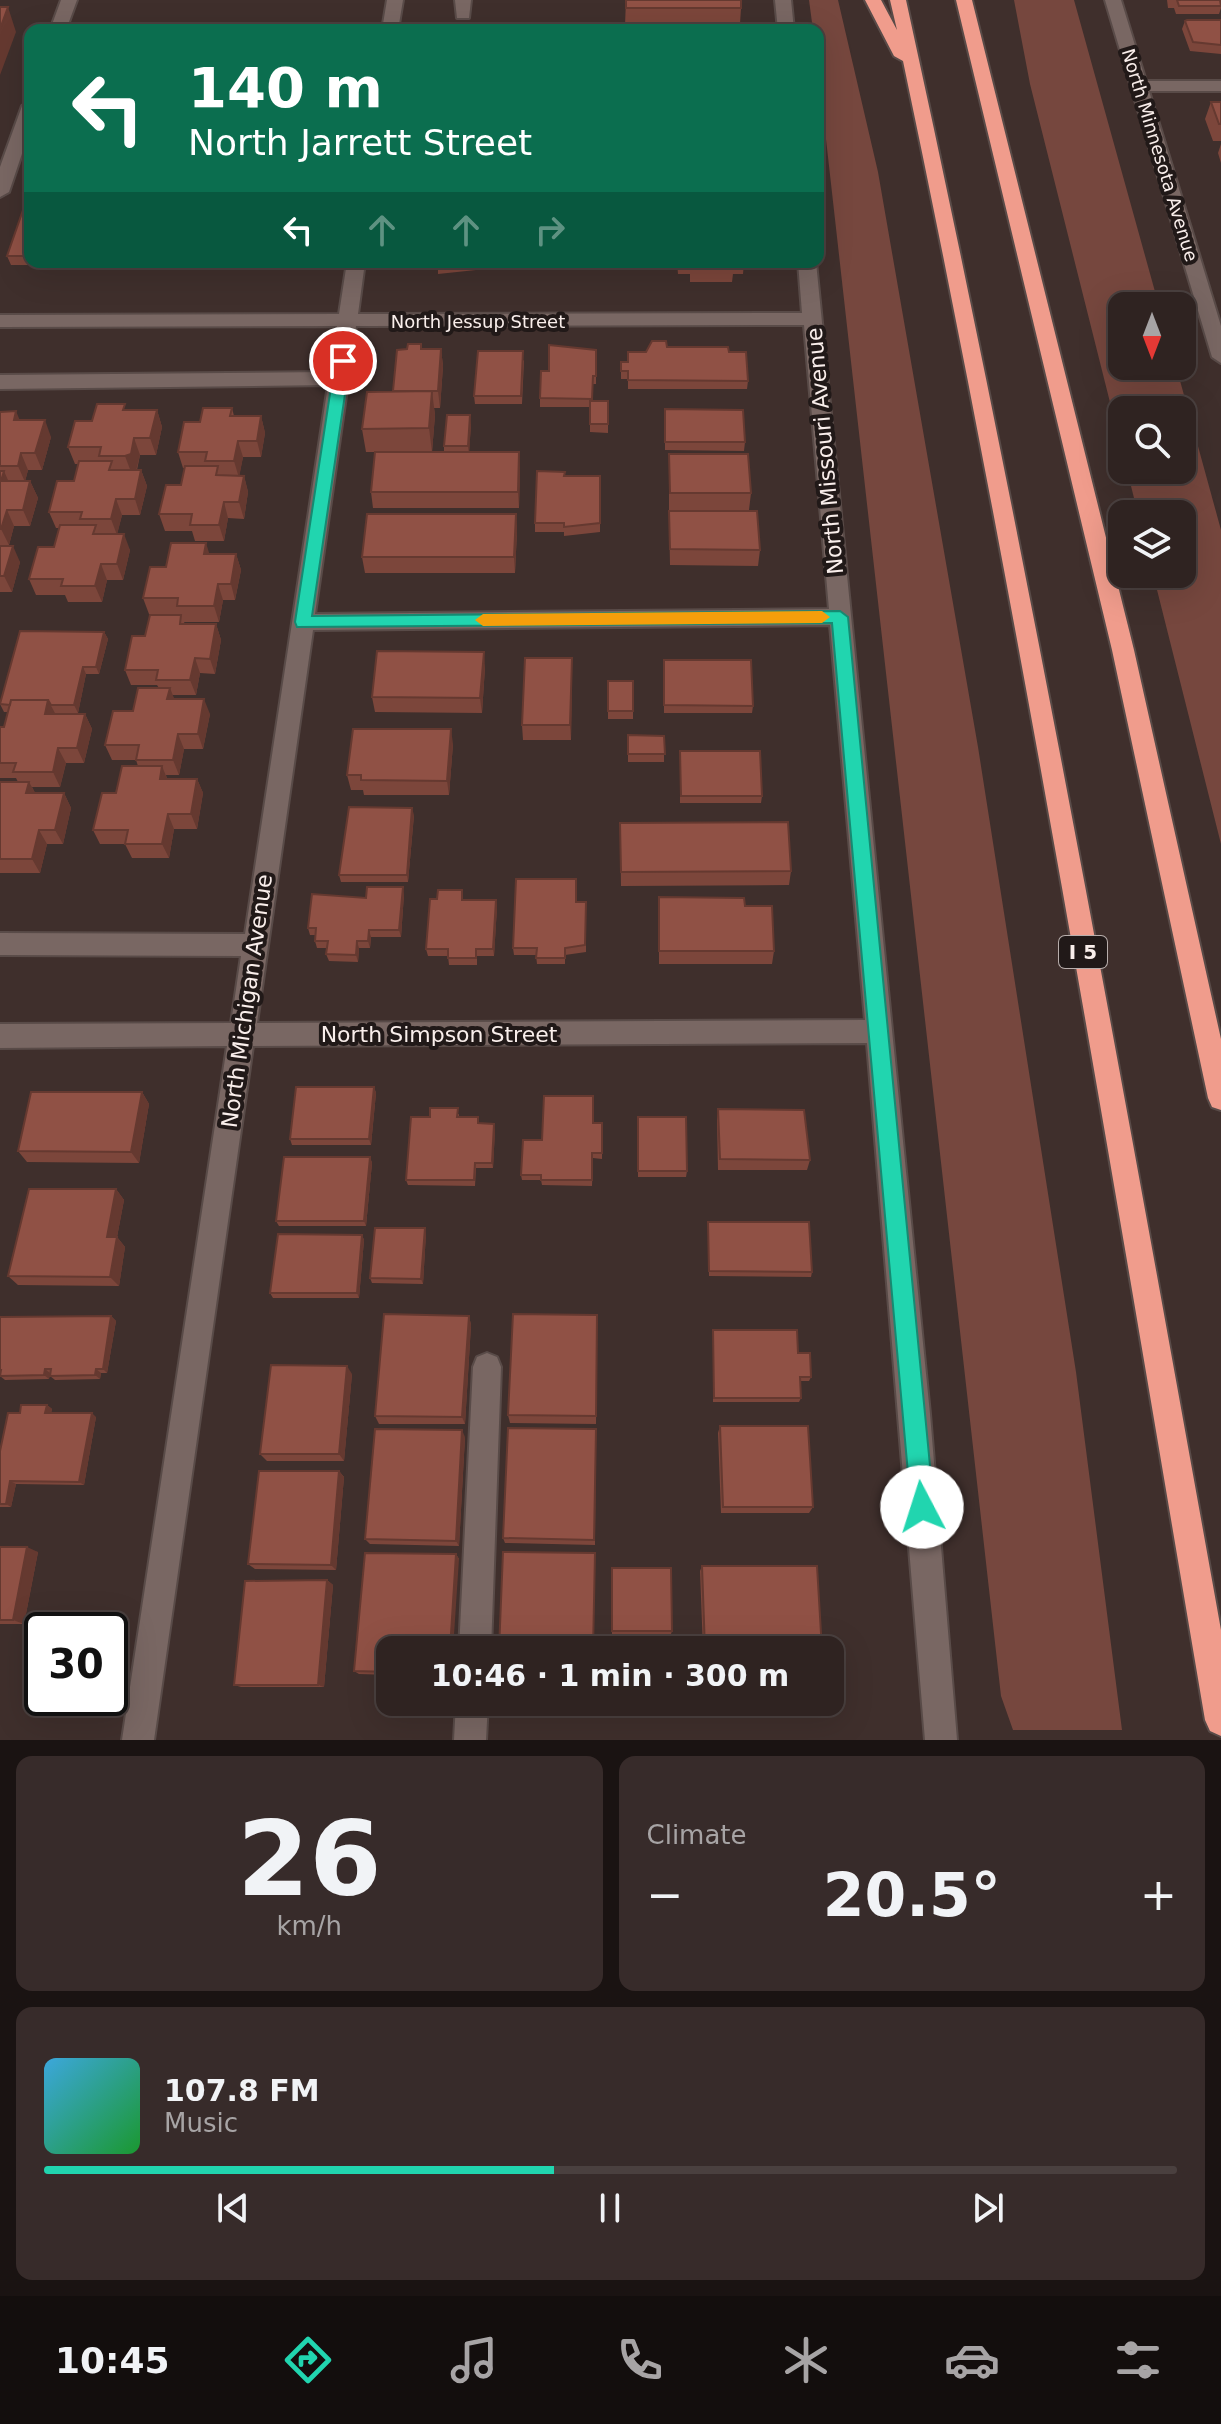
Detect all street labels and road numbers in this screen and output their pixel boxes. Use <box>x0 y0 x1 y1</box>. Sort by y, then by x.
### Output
street label: North Minnesota Avenue <box>1118 46 1202 264</box>
street label: North Jessup Street <box>391 311 565 332</box>
street label: North Missouri Avenue <box>802 326 848 576</box>
street label: North Michigan Avenue <box>217 873 277 1129</box>
road number: I 5 <box>1059 936 1107 968</box>
street label: North Simpson Street <box>321 1022 558 1047</box>

